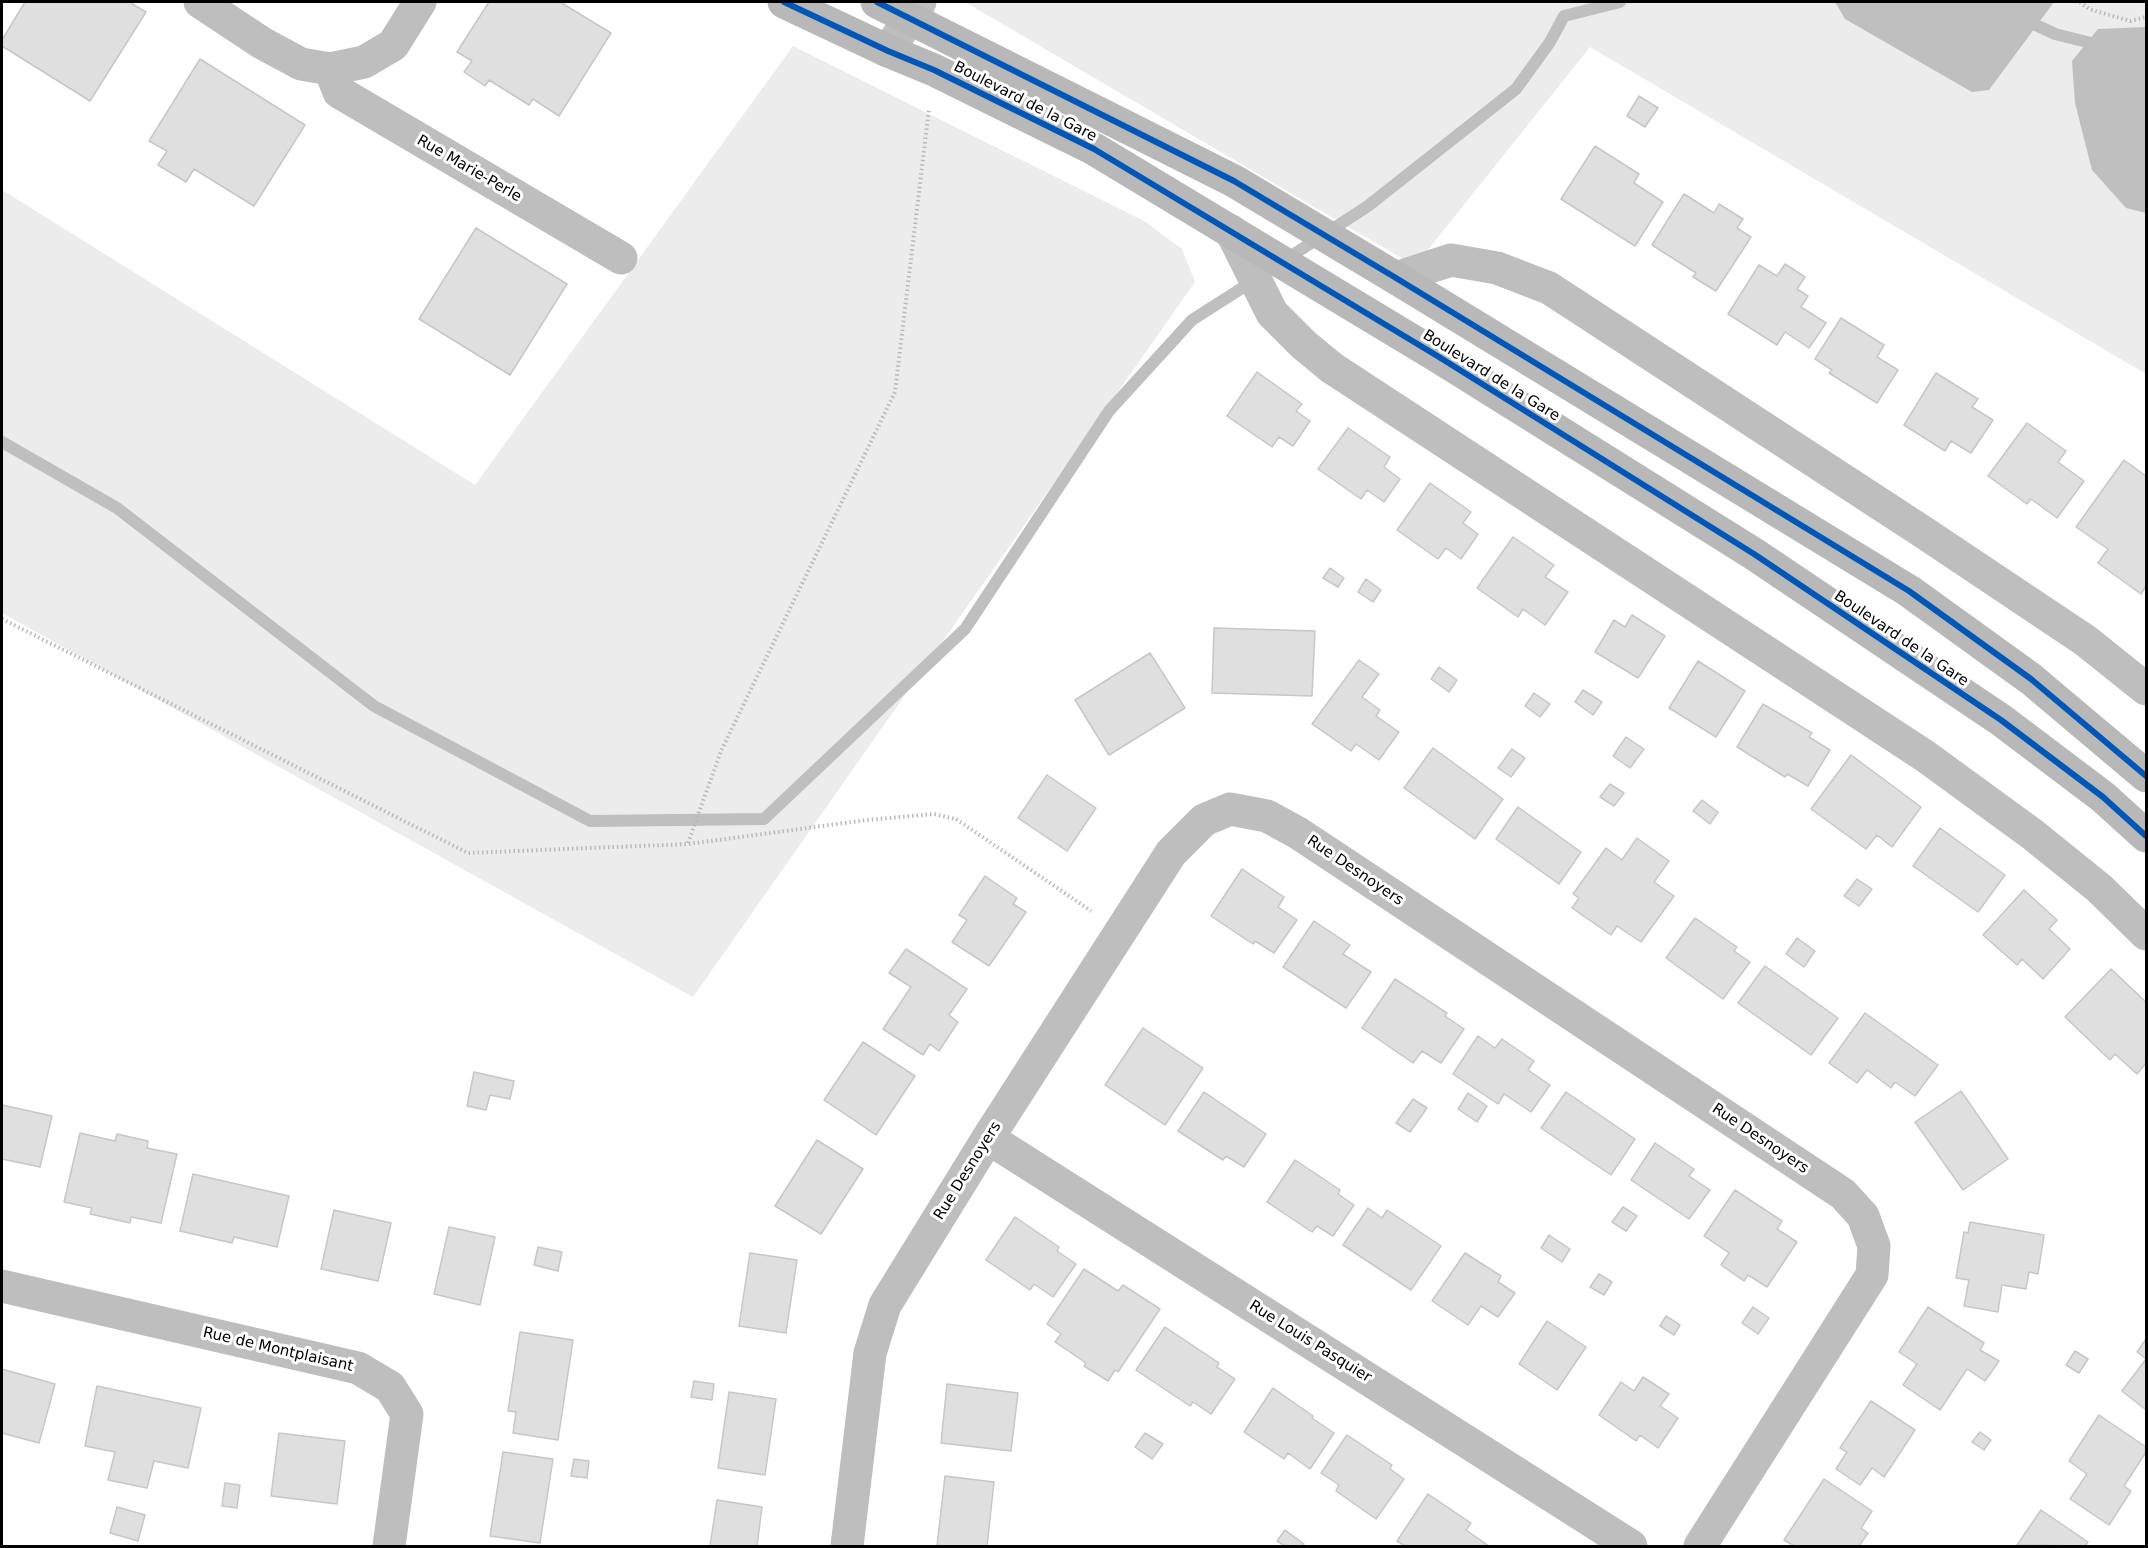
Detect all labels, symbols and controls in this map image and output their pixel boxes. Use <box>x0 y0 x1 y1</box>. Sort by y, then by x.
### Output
street label: Boulevard de la Gare <box>950 58 1100 146</box>
street label: Rue Marie-Perle <box>414 132 524 206</box>
street label: Boulevard de la Gare <box>1419 326 1563 426</box>
street label: Boulevard de la Gare <box>1830 587 1972 691</box>
street label: Rue Desnoyers <box>1303 832 1407 910</box>
street label: Rue Desnoyers <box>1708 1100 1812 1178</box>
street label: Rue Desnoyers <box>931 1118 1005 1224</box>
street label: Rue Louis Pasquier <box>1246 1297 1374 1387</box>
street label: Rue de Montplaisant <box>201 1324 355 1376</box>

